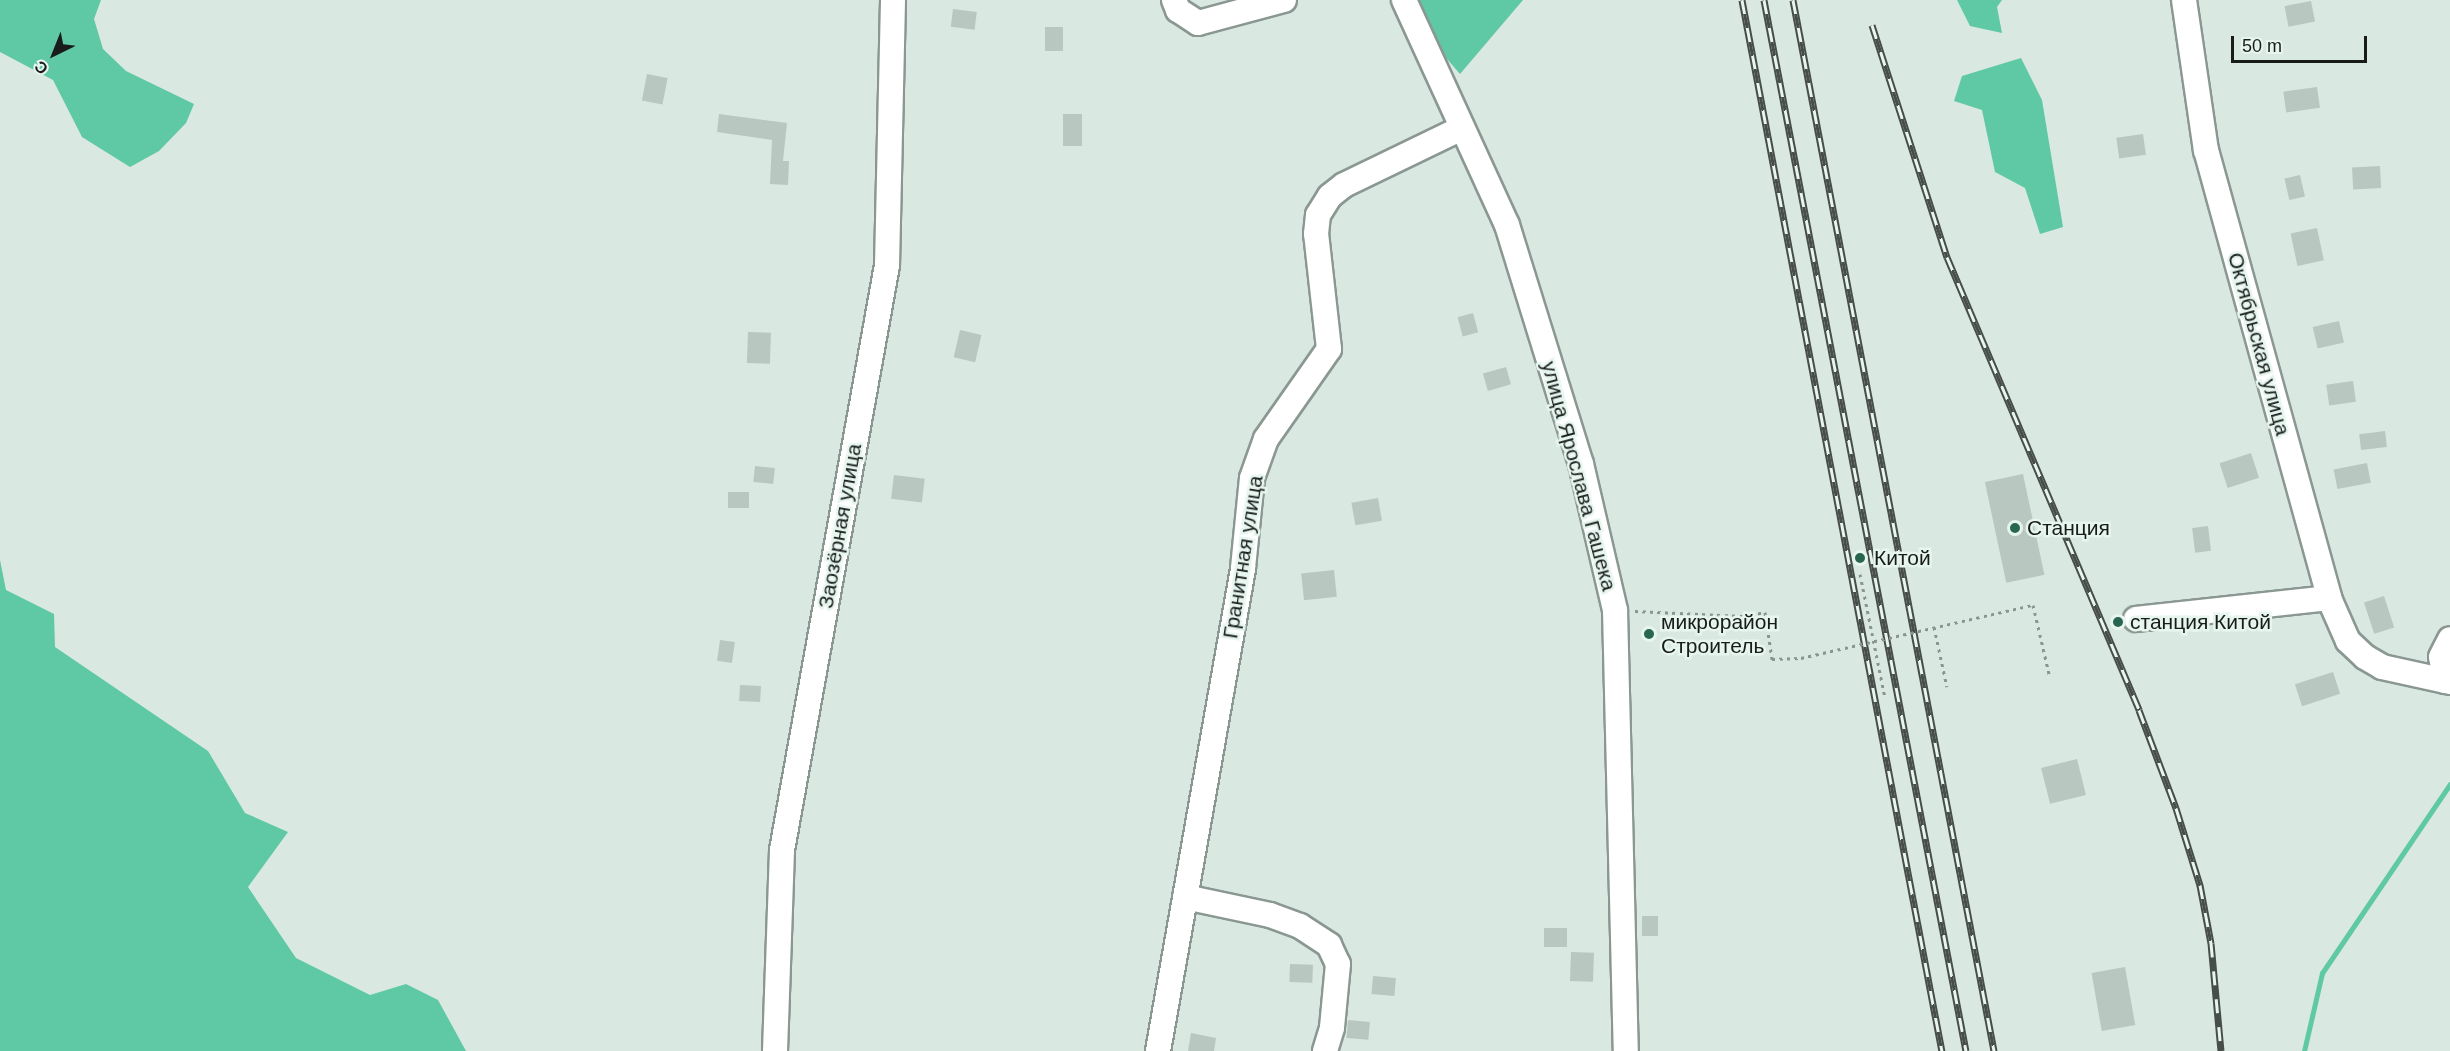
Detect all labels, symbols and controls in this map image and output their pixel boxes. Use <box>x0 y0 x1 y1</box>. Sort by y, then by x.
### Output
north arrow <box>24 24 84 84</box>
scale bar <box>2234 24 2370 62</box>
text: 50 m <box>2242 36 2282 56</box>
text: С <box>31 57 51 78</box>
street label: Октябрьская улица <box>2222 250 2296 438</box>
street label: улица Ярослава Гашека <box>1536 358 1622 594</box>
street label: Заозёрная улица <box>813 442 867 610</box>
street label: Гранитная улица <box>1218 474 1268 640</box>
place label: Станция <box>2027 515 2110 541</box>
marker: Станция <box>2008 521 2022 535</box>
place label: Китой <box>1874 545 1931 571</box>
marker: Китой <box>1851 549 1869 567</box>
place label: микрорайон Строитель <box>1661 609 1778 659</box>
place label: станция Китой <box>2130 609 2271 635</box>
marker: станция Китой <box>2111 615 2125 629</box>
marker: микрорайон Строитель <box>1642 627 1656 641</box>

